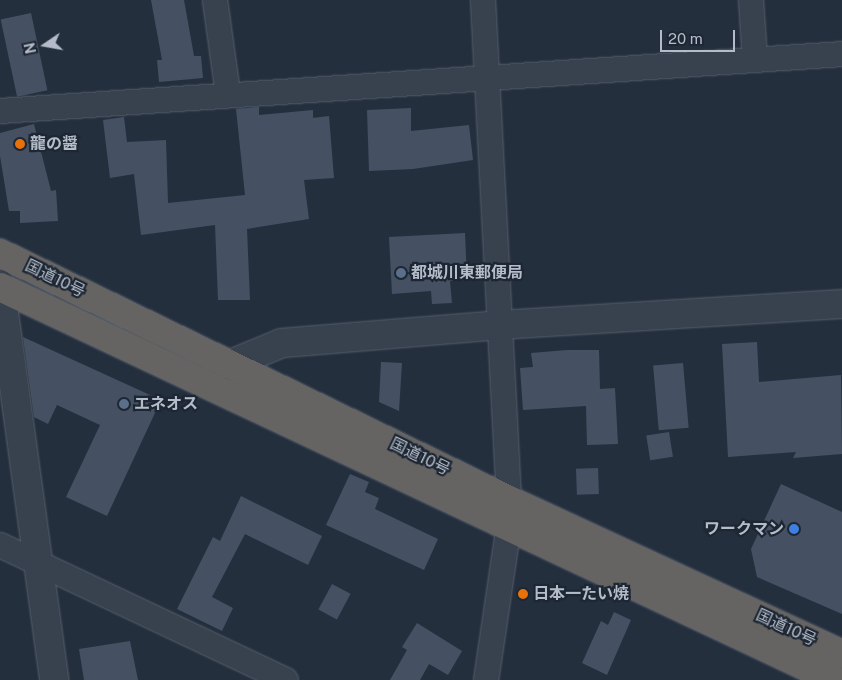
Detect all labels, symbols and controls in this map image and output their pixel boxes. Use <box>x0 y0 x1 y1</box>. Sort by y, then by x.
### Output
north arrow <box>20 20 70 70</box>
scale bar <box>662 20 737 52</box>
text: 20 m <box>668 30 703 47</box>
text: N <box>21 41 39 55</box>
place label: 龍の醤 <box>30 134 78 154</box>
marker: 龍の醤 <box>14 138 26 150</box>
street label: 国道10号 <box>22 256 88 302</box>
place label: 都城川東郵便局 <box>411 263 523 283</box>
marker: 都城川東郵便局 <box>395 267 407 279</box>
place label: エネオス <box>134 394 198 414</box>
marker: エネオス <box>118 398 130 410</box>
street label: 国道10号 <box>387 434 453 480</box>
place label: ワークマン <box>704 519 784 539</box>
marker: ワークマン <box>788 523 800 535</box>
place label: 日本一たい焼 <box>533 584 629 604</box>
marker: 日本一たい焼 <box>517 588 529 600</box>
street label: 国道10号 <box>753 606 819 650</box>

